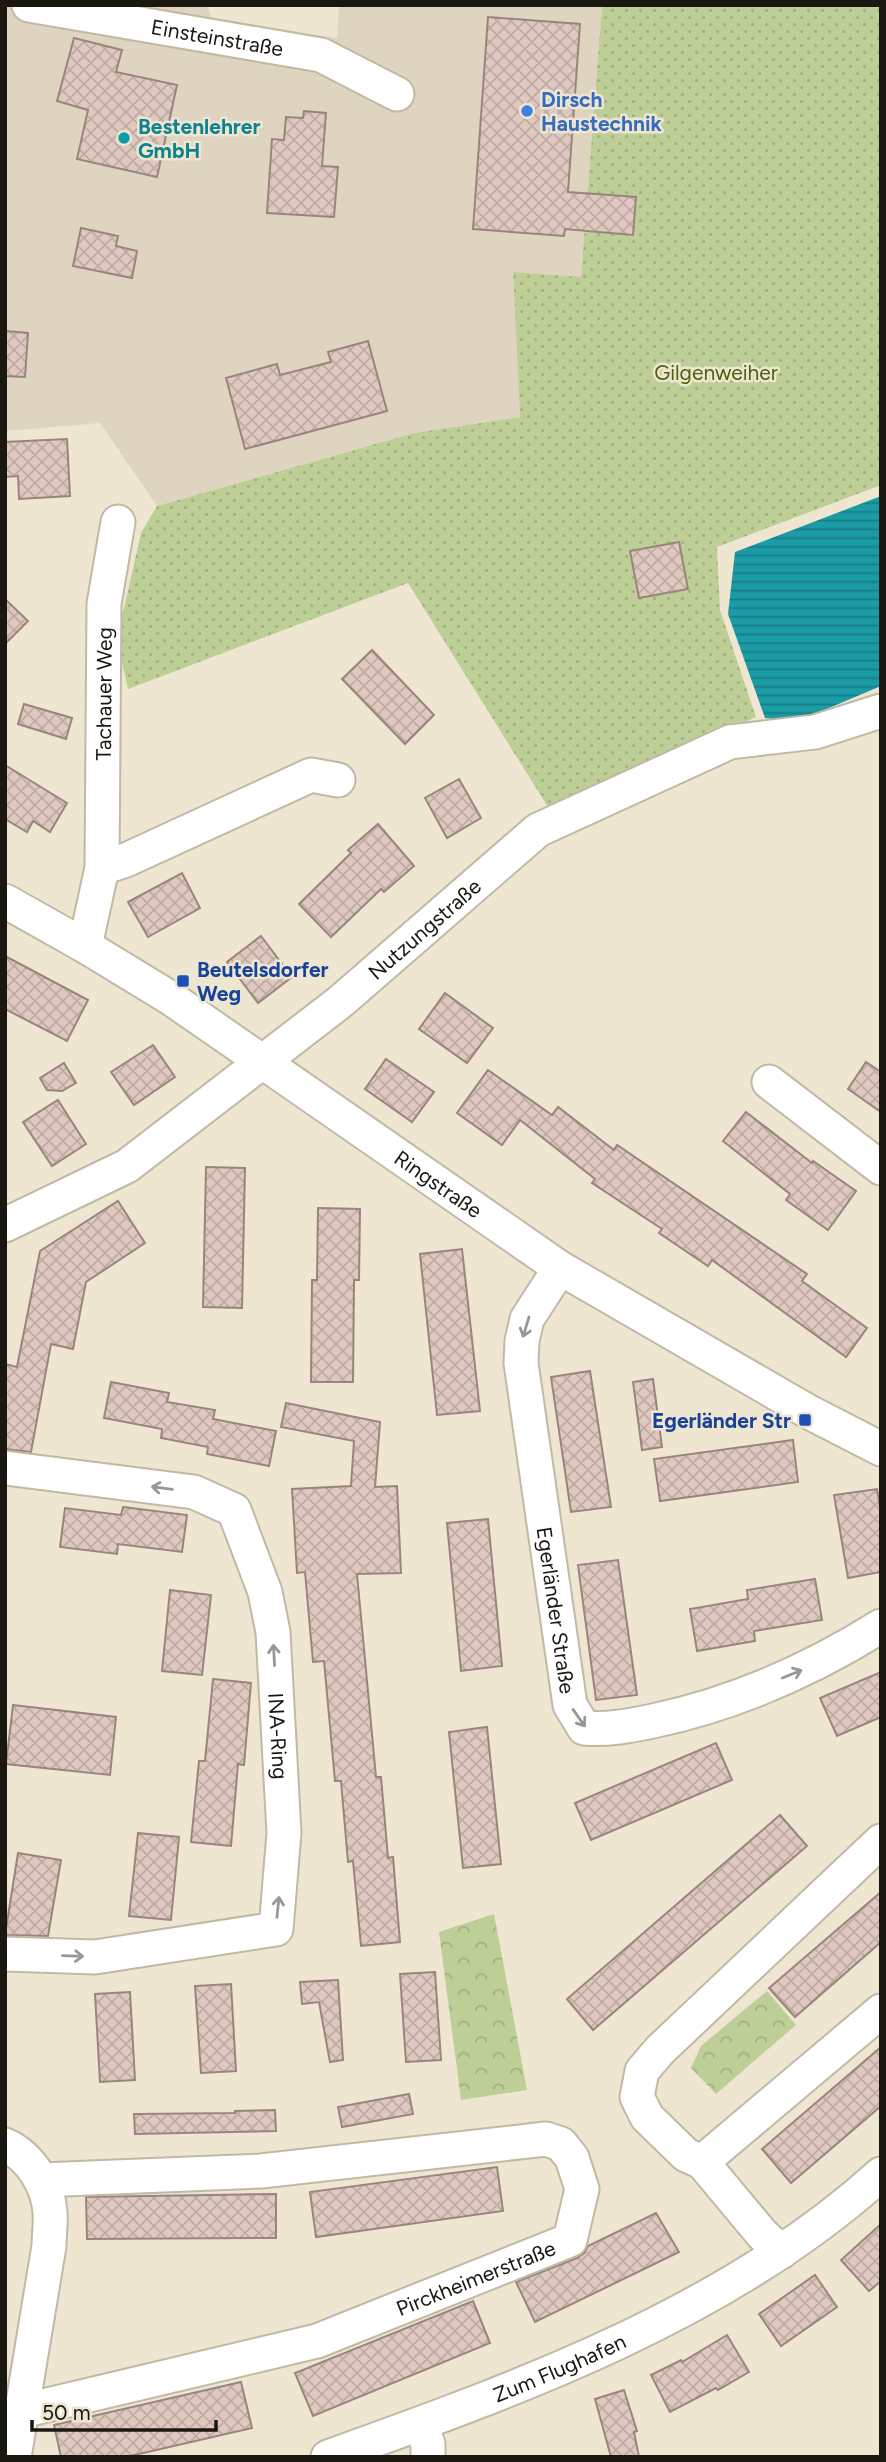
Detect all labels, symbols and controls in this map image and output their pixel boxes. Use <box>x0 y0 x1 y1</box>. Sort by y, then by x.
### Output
street label: Einsteinstraße <box>149 14 285 61</box>
place label: Dirsch Haustechnik <box>541 87 662 136</box>
marker: Dirsch Haustechnik <box>519 103 535 119</box>
place label: Bestenlehrer GmbH <box>138 114 260 163</box>
marker: Bestenlehrer GmbH <box>116 130 132 146</box>
park label: Gilgenweiher <box>654 360 778 385</box>
street label: Tachauer Weg <box>90 627 116 761</box>
street label: Nutzungstraße <box>363 873 486 984</box>
place label: Beutelsdorfer Weg <box>197 957 329 1006</box>
marker: Beutelsdorfer Weg <box>175 973 191 989</box>
street label: Ringstraße <box>390 1145 487 1223</box>
one-way arrow <box>519 1315 531 1337</box>
place label: Egerländer Str <box>652 1408 791 1433</box>
marker: Egerländer Str <box>797 1412 813 1428</box>
one-way arrow <box>151 1482 174 1495</box>
street label: Egerländer Straße <box>532 1525 581 1695</box>
one-way arrow <box>267 1644 280 1667</box>
one-way arrow <box>781 1667 802 1680</box>
street label: INA-Ring <box>264 1692 294 1780</box>
one-way arrow <box>572 1708 586 1727</box>
one-way arrow <box>272 1896 285 1919</box>
one-way arrow <box>62 1950 85 1963</box>
street label: Pirckheimerstraße <box>392 2235 559 2321</box>
street label: Zum Flughafen <box>489 2328 630 2407</box>
scale bar <box>32 2388 215 2432</box>
text: 50 m <box>42 2400 91 2425</box>

